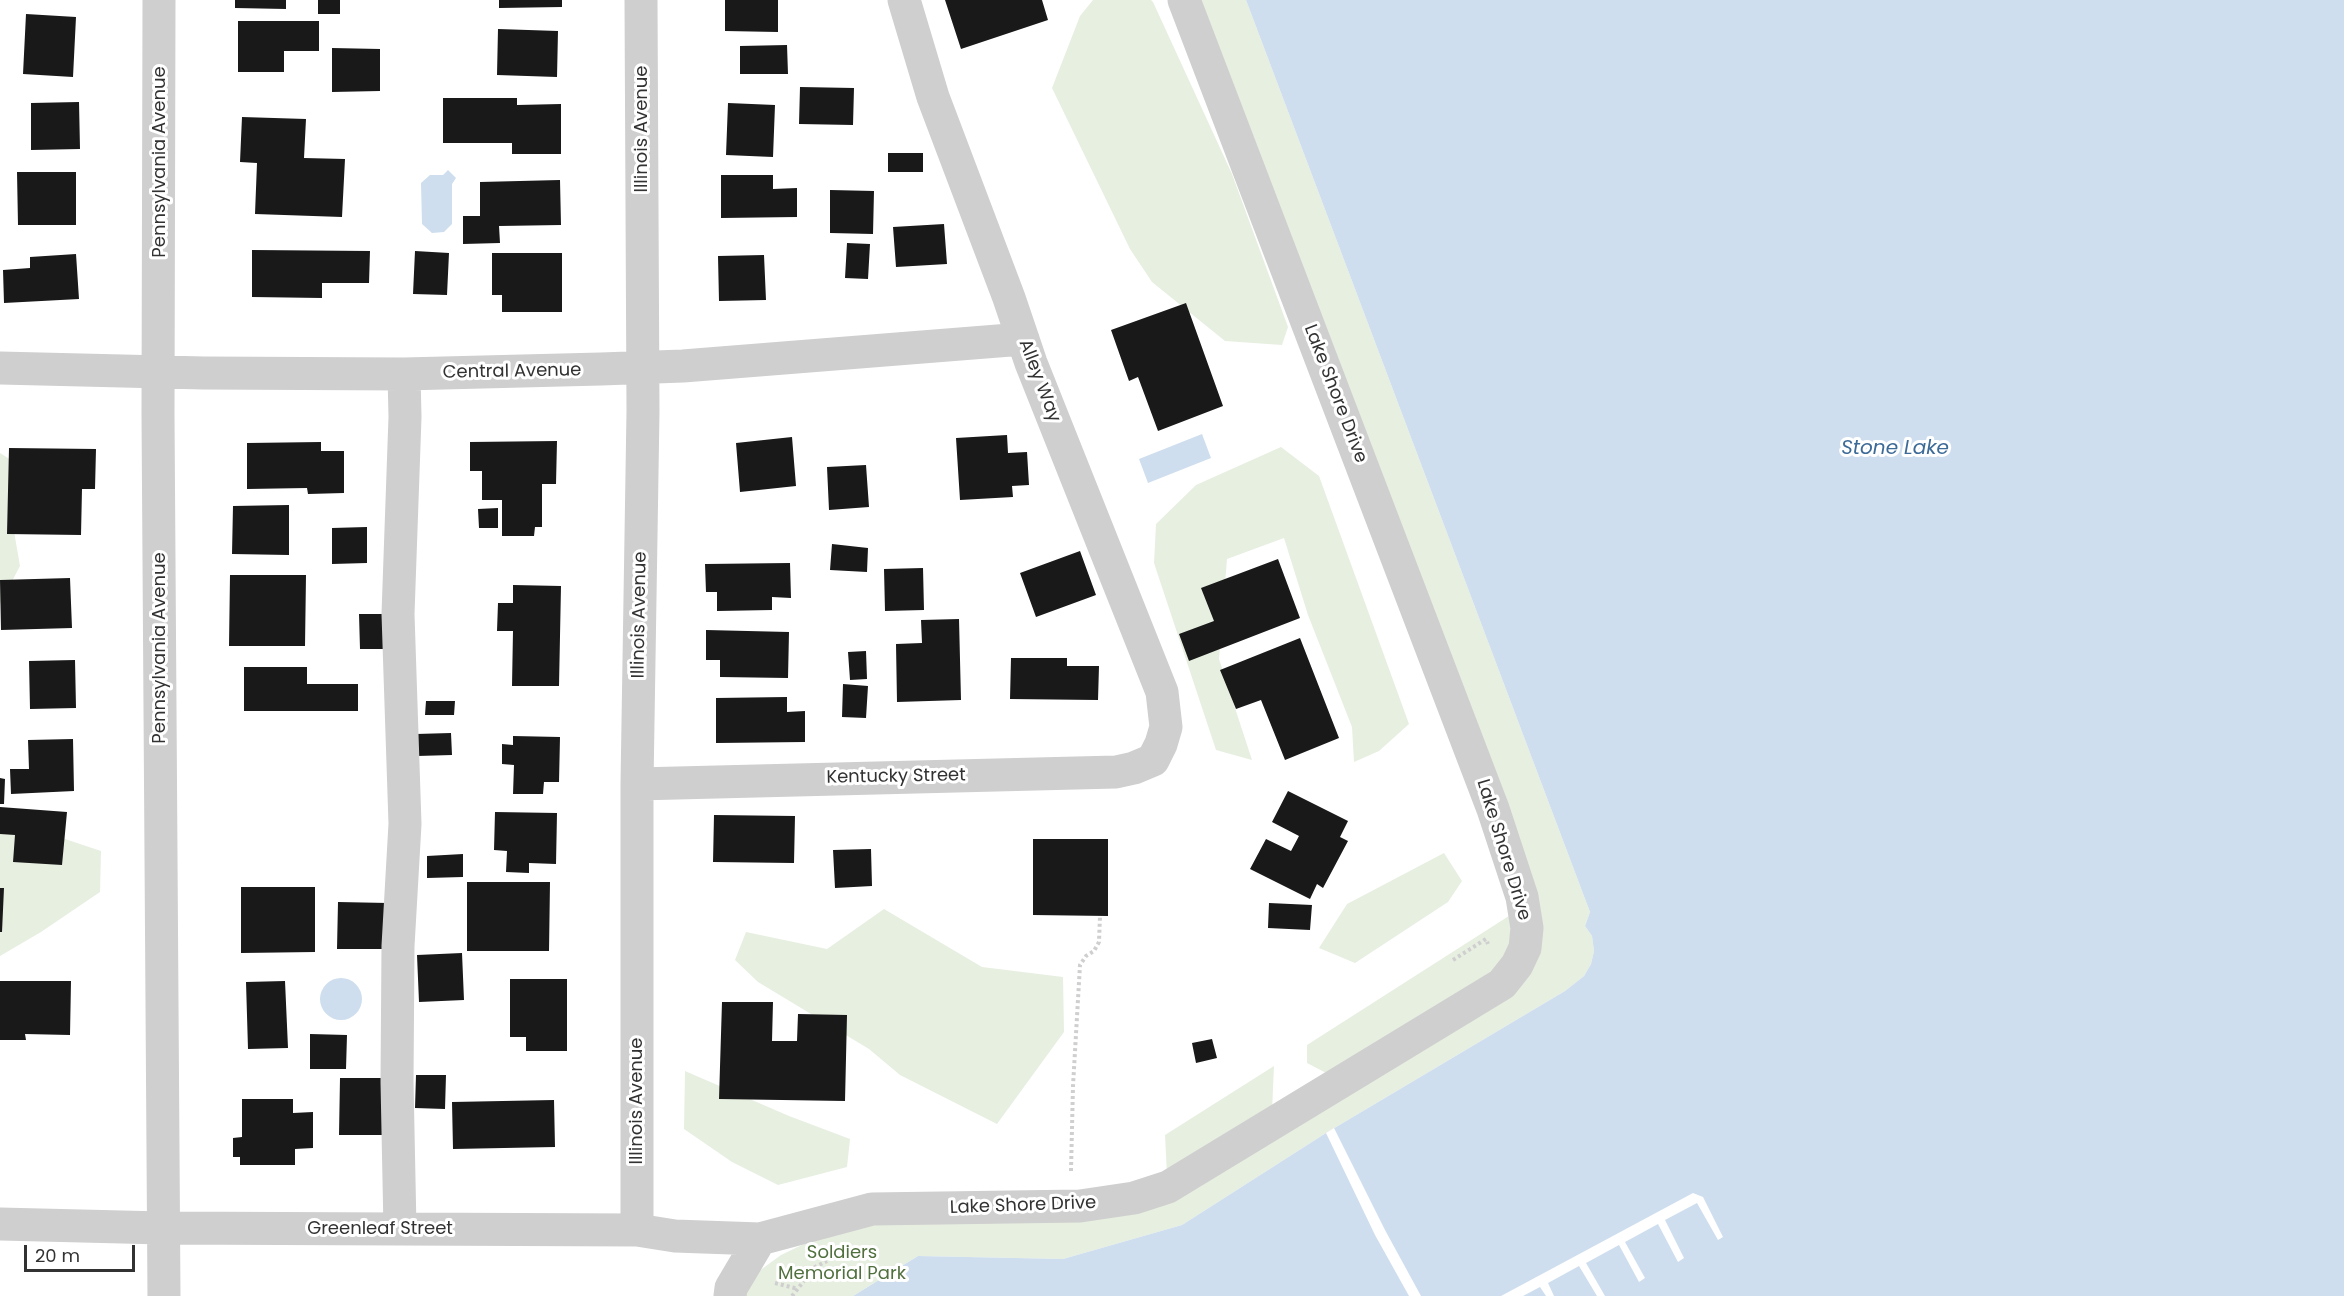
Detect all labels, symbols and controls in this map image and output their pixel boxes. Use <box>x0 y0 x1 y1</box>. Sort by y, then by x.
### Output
street label: Pennsylvania Avenue <box>149 66 171 258</box>
street label: Illinois Avenue <box>631 66 653 192</box>
street label: Lake Shore Drive <box>1299 322 1371 466</box>
street label: Alley Way <box>1013 337 1065 425</box>
street label: Central Avenue <box>442 360 582 384</box>
water label: Stone Lake <box>1841 437 1949 461</box>
street label: Illinois Avenue <box>628 551 652 679</box>
street label: Pennsylvania Avenue <box>149 552 171 744</box>
street label: Kentucky Street <box>826 765 966 789</box>
street label: Lake Shore Drive <box>1471 777 1535 923</box>
street label: Illinois Avenue <box>626 1038 648 1164</box>
street label: Lake Shore Drive <box>949 1193 1097 1219</box>
street label: Greenleaf Street <box>307 1218 453 1240</box>
scale bar <box>27 1233 138 1271</box>
park label: Soldiers Memorial Park <box>778 1242 906 1284</box>
text: 20 m <box>35 1243 80 1268</box>

